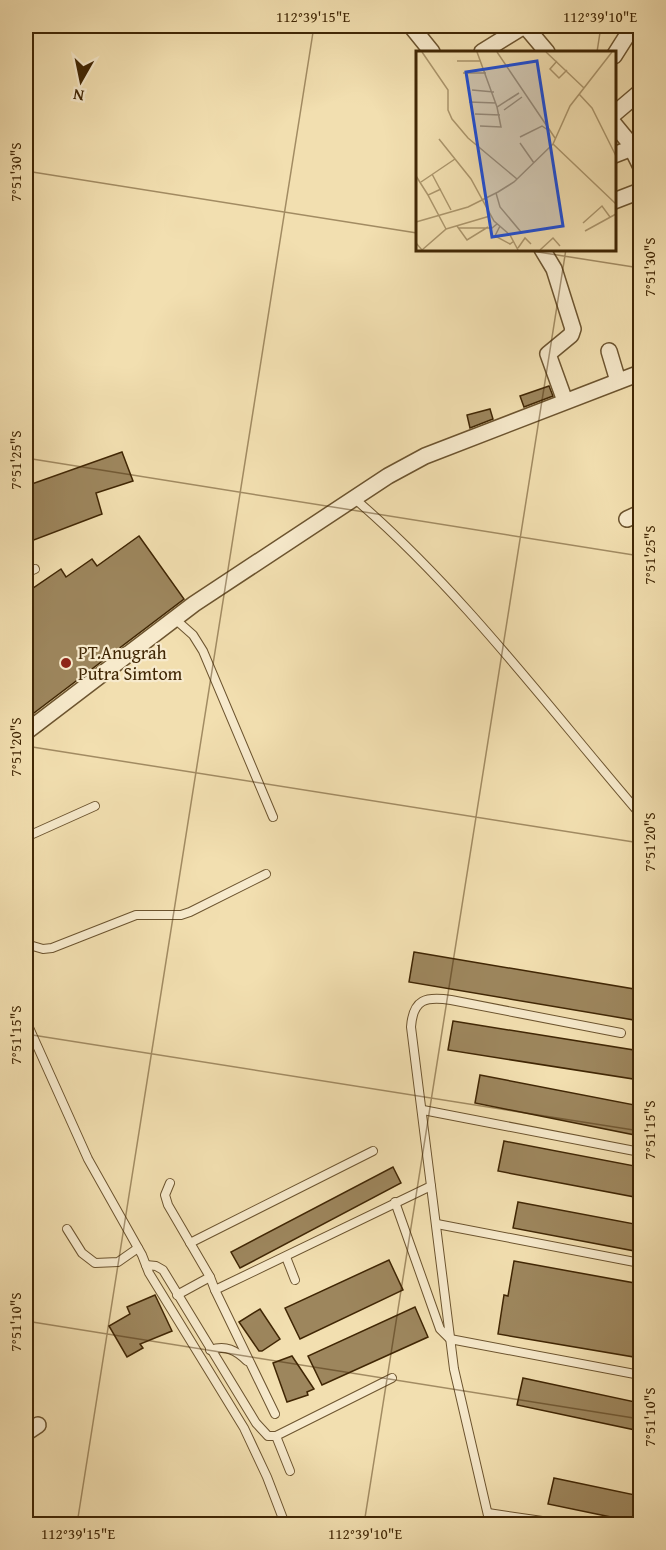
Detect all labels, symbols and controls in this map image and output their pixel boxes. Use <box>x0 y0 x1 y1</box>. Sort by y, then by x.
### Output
text: 112°39'15"E <box>276 6 350 27</box>
text: 112°39'10"E <box>563 6 637 27</box>
north arrow <box>51 51 111 111</box>
inset map <box>416 51 615 250</box>
text: N <box>71 83 86 109</box>
text: 7°51'30"S <box>5 142 26 202</box>
text: 7°51'30"S <box>639 237 660 297</box>
text: 7°51'25"S <box>5 430 26 490</box>
text: 7°51'25"S <box>639 525 660 585</box>
place label: PT.Anugrah Putra Simtom <box>78 639 183 687</box>
marker: PT.Anugrah Putra Simtom <box>59 656 73 670</box>
text: 7°51'20"S <box>5 717 26 777</box>
text: 7°51'20"S <box>639 812 660 872</box>
text: 7°51'15"S <box>5 1005 26 1065</box>
text: 7°51'15"S <box>639 1100 660 1160</box>
text: 7°51'10"S <box>5 1292 26 1352</box>
text: 7°51'10"S <box>639 1387 660 1447</box>
text: 112°39'15"E <box>41 1523 115 1544</box>
text: 112°39'10"E <box>328 1523 402 1544</box>

